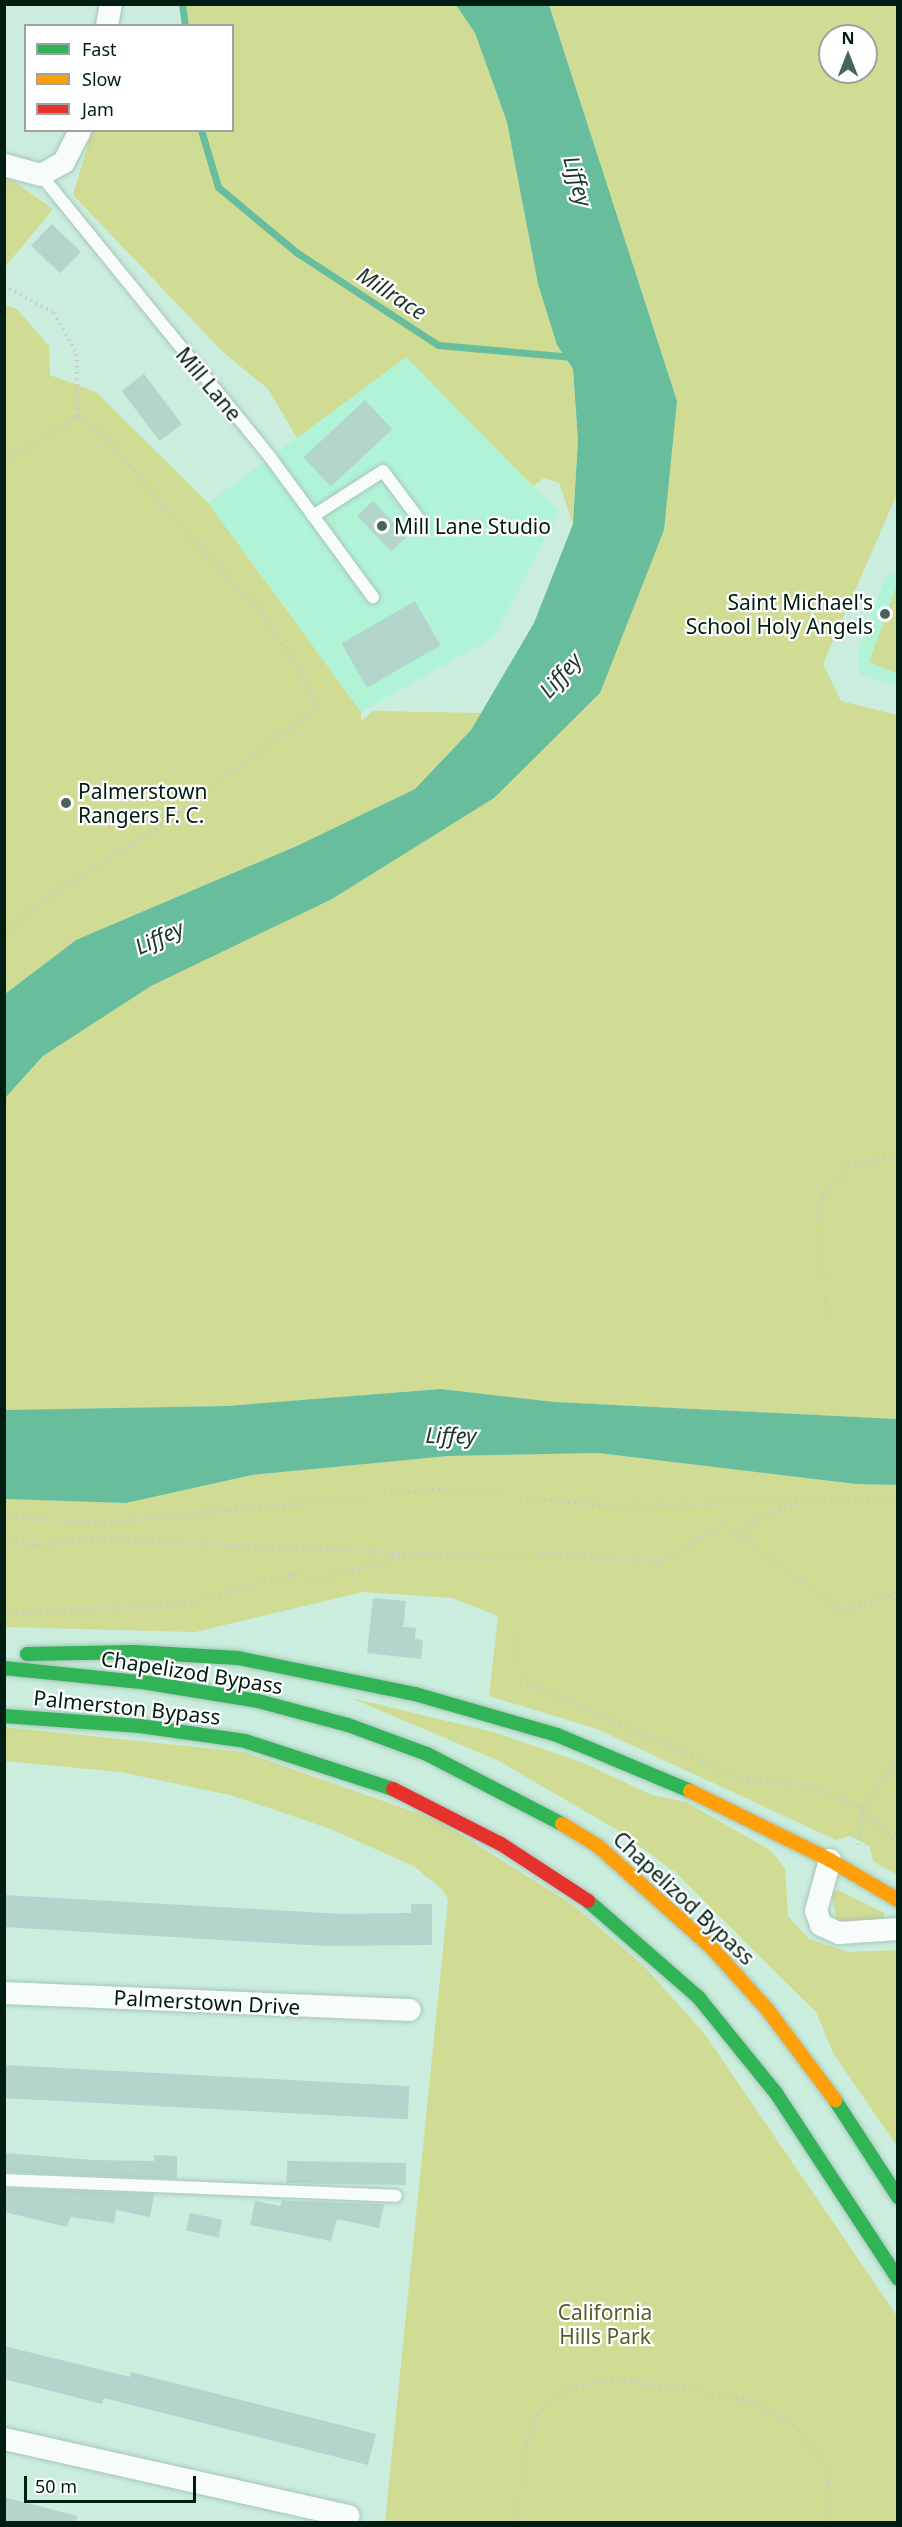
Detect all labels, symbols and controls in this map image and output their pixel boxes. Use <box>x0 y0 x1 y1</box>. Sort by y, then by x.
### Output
legend <box>24 24 234 132</box>
north arrow <box>818 24 878 84</box>
text: N <box>841 27 855 49</box>
text: Fast <box>82 37 117 61</box>
text: Slow <box>82 67 121 91</box>
text: Jam <box>82 97 114 121</box>
water label: Liffey <box>558 153 598 209</box>
water label: Millrace <box>352 261 432 325</box>
street label: Mill Lane <box>171 342 247 426</box>
place label: Mill Lane Studio <box>394 513 551 539</box>
marker: Mill Lane Studio <box>375 519 389 533</box>
place label: Saint Michael's School Holy Angels <box>686 589 873 639</box>
marker: Saint Michael's School Holy Angels <box>878 607 892 621</box>
water label: Liffey <box>533 647 587 703</box>
place label: Palmerstown Rangers F. C. <box>78 778 207 828</box>
marker: Palmerstown Rangers F. C. <box>59 796 73 810</box>
water label: Liffey <box>130 914 188 960</box>
water label: Liffey <box>425 1421 477 1449</box>
street label: Chapelizod Bypass <box>99 1645 285 1699</box>
street label: Palmerston Bypass <box>32 1685 222 1729</box>
street label: Chapelizod Bypass <box>608 1826 760 1970</box>
street label: Palmerstown Drive <box>113 1985 301 2019</box>
park label: California Hills Park <box>558 2299 652 2349</box>
scale bar <box>27 2464 200 2502</box>
text: 50 m <box>35 2474 77 2498</box>

